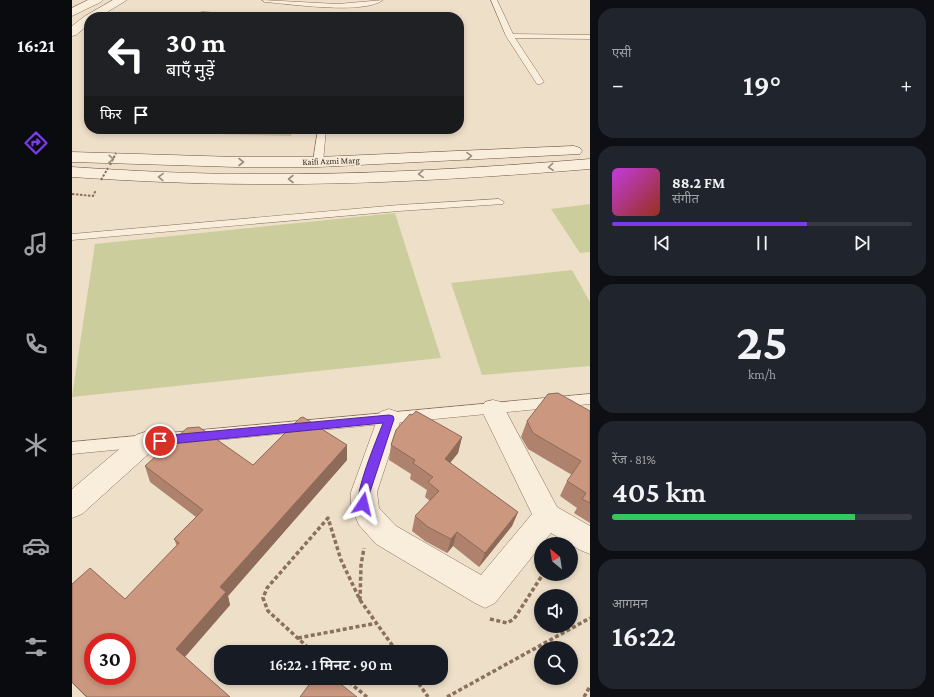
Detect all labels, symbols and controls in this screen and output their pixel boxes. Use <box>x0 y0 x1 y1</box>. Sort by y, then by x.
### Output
text: 30 m <box>166 27 226 58</box>
icon: left <box>100 28 152 80</box>
text: 16:21 <box>17 36 55 56</box>
text: एसी <box>612 45 631 60</box>
text: बाएँ मुड़ें <box>166 60 215 80</box>
text: 19° <box>743 68 781 101</box>
text: − <box>612 72 624 97</box>
text: + <box>900 72 912 97</box>
icon: arrive <box>130 104 152 126</box>
text: फिर <box>100 106 122 122</box>
icon: directions <box>22 129 50 157</box>
one-way arrow <box>466 152 472 161</box>
one-way arrow <box>108 155 114 163</box>
street label: Kaifi Azmi Marg <box>302 155 360 167</box>
one-way arrow <box>238 158 244 166</box>
one-way arrow <box>548 163 554 172</box>
one-way arrow <box>418 170 424 179</box>
one-way arrow <box>158 173 164 181</box>
one-way arrow <box>288 175 294 183</box>
text: 88.2 FM <box>672 175 725 191</box>
text: संगीत <box>672 191 699 206</box>
icon: music <box>22 230 50 258</box>
icon: previous <box>651 232 673 254</box>
icon: pause <box>751 232 773 254</box>
icon: next <box>851 232 873 254</box>
text: 25 <box>736 312 788 370</box>
icon: phone <box>22 330 50 358</box>
text: km/h <box>748 367 776 382</box>
pin <box>143 424 177 458</box>
icon: arrive <box>149 430 171 452</box>
icon: climate <box>22 431 50 459</box>
text: रेंज · 81% <box>612 452 656 467</box>
text: 405 km <box>612 475 706 508</box>
position arrow <box>342 483 384 525</box>
icon: car <box>22 532 50 560</box>
north arrow <box>534 537 578 581</box>
map controls <box>534 537 578 685</box>
button: sound <box>534 589 578 633</box>
text: आगमन <box>612 596 648 611</box>
text: 16:22 <box>612 619 676 652</box>
icon: filters <box>22 633 50 661</box>
speed limit sign: 30 <box>84 633 136 685</box>
button: search <box>534 641 578 685</box>
text: 16:22 · 1 मिनट · 90 m <box>270 657 392 673</box>

